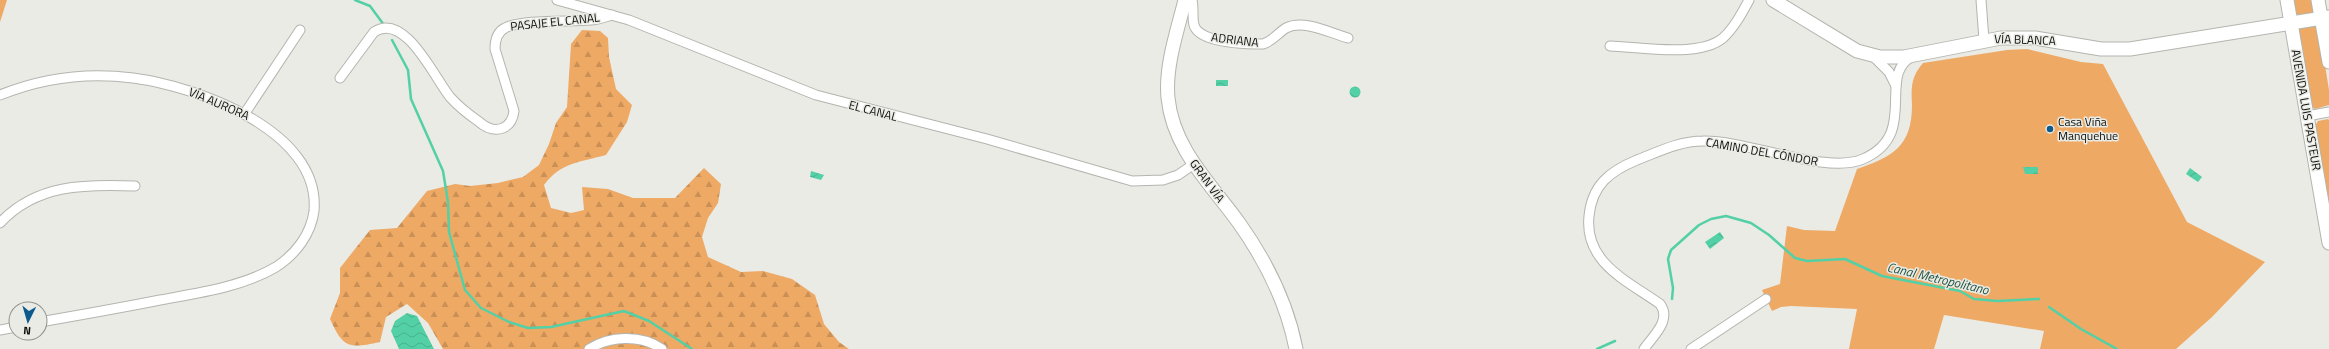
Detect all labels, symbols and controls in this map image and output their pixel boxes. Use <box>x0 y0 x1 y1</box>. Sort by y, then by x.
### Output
street label: PASAJE EL CANAL <box>509 7 601 36</box>
street label: ADRIANA <box>1210 27 1260 52</box>
street label: VÍA BLANCA <box>1994 29 2056 50</box>
street label: AVENIDA LUIS PASTEUR <box>2286 48 2326 172</box>
street label: VÍA AURORA <box>186 82 253 125</box>
street label: EL CANAL <box>847 95 900 126</box>
place label: Casa Viña Manquehue <box>2058 112 2118 145</box>
marker: Casa Viña Manquehue <box>2045 124 2055 134</box>
street label: CAMINO DEL CÓNDOR <box>1704 132 1820 171</box>
street label: GRAN VÍA <box>1185 155 1230 206</box>
water label: Canal Metropolitano <box>1885 257 1991 300</box>
north arrow <box>8 301 48 341</box>
text: N <box>23 323 32 339</box>

